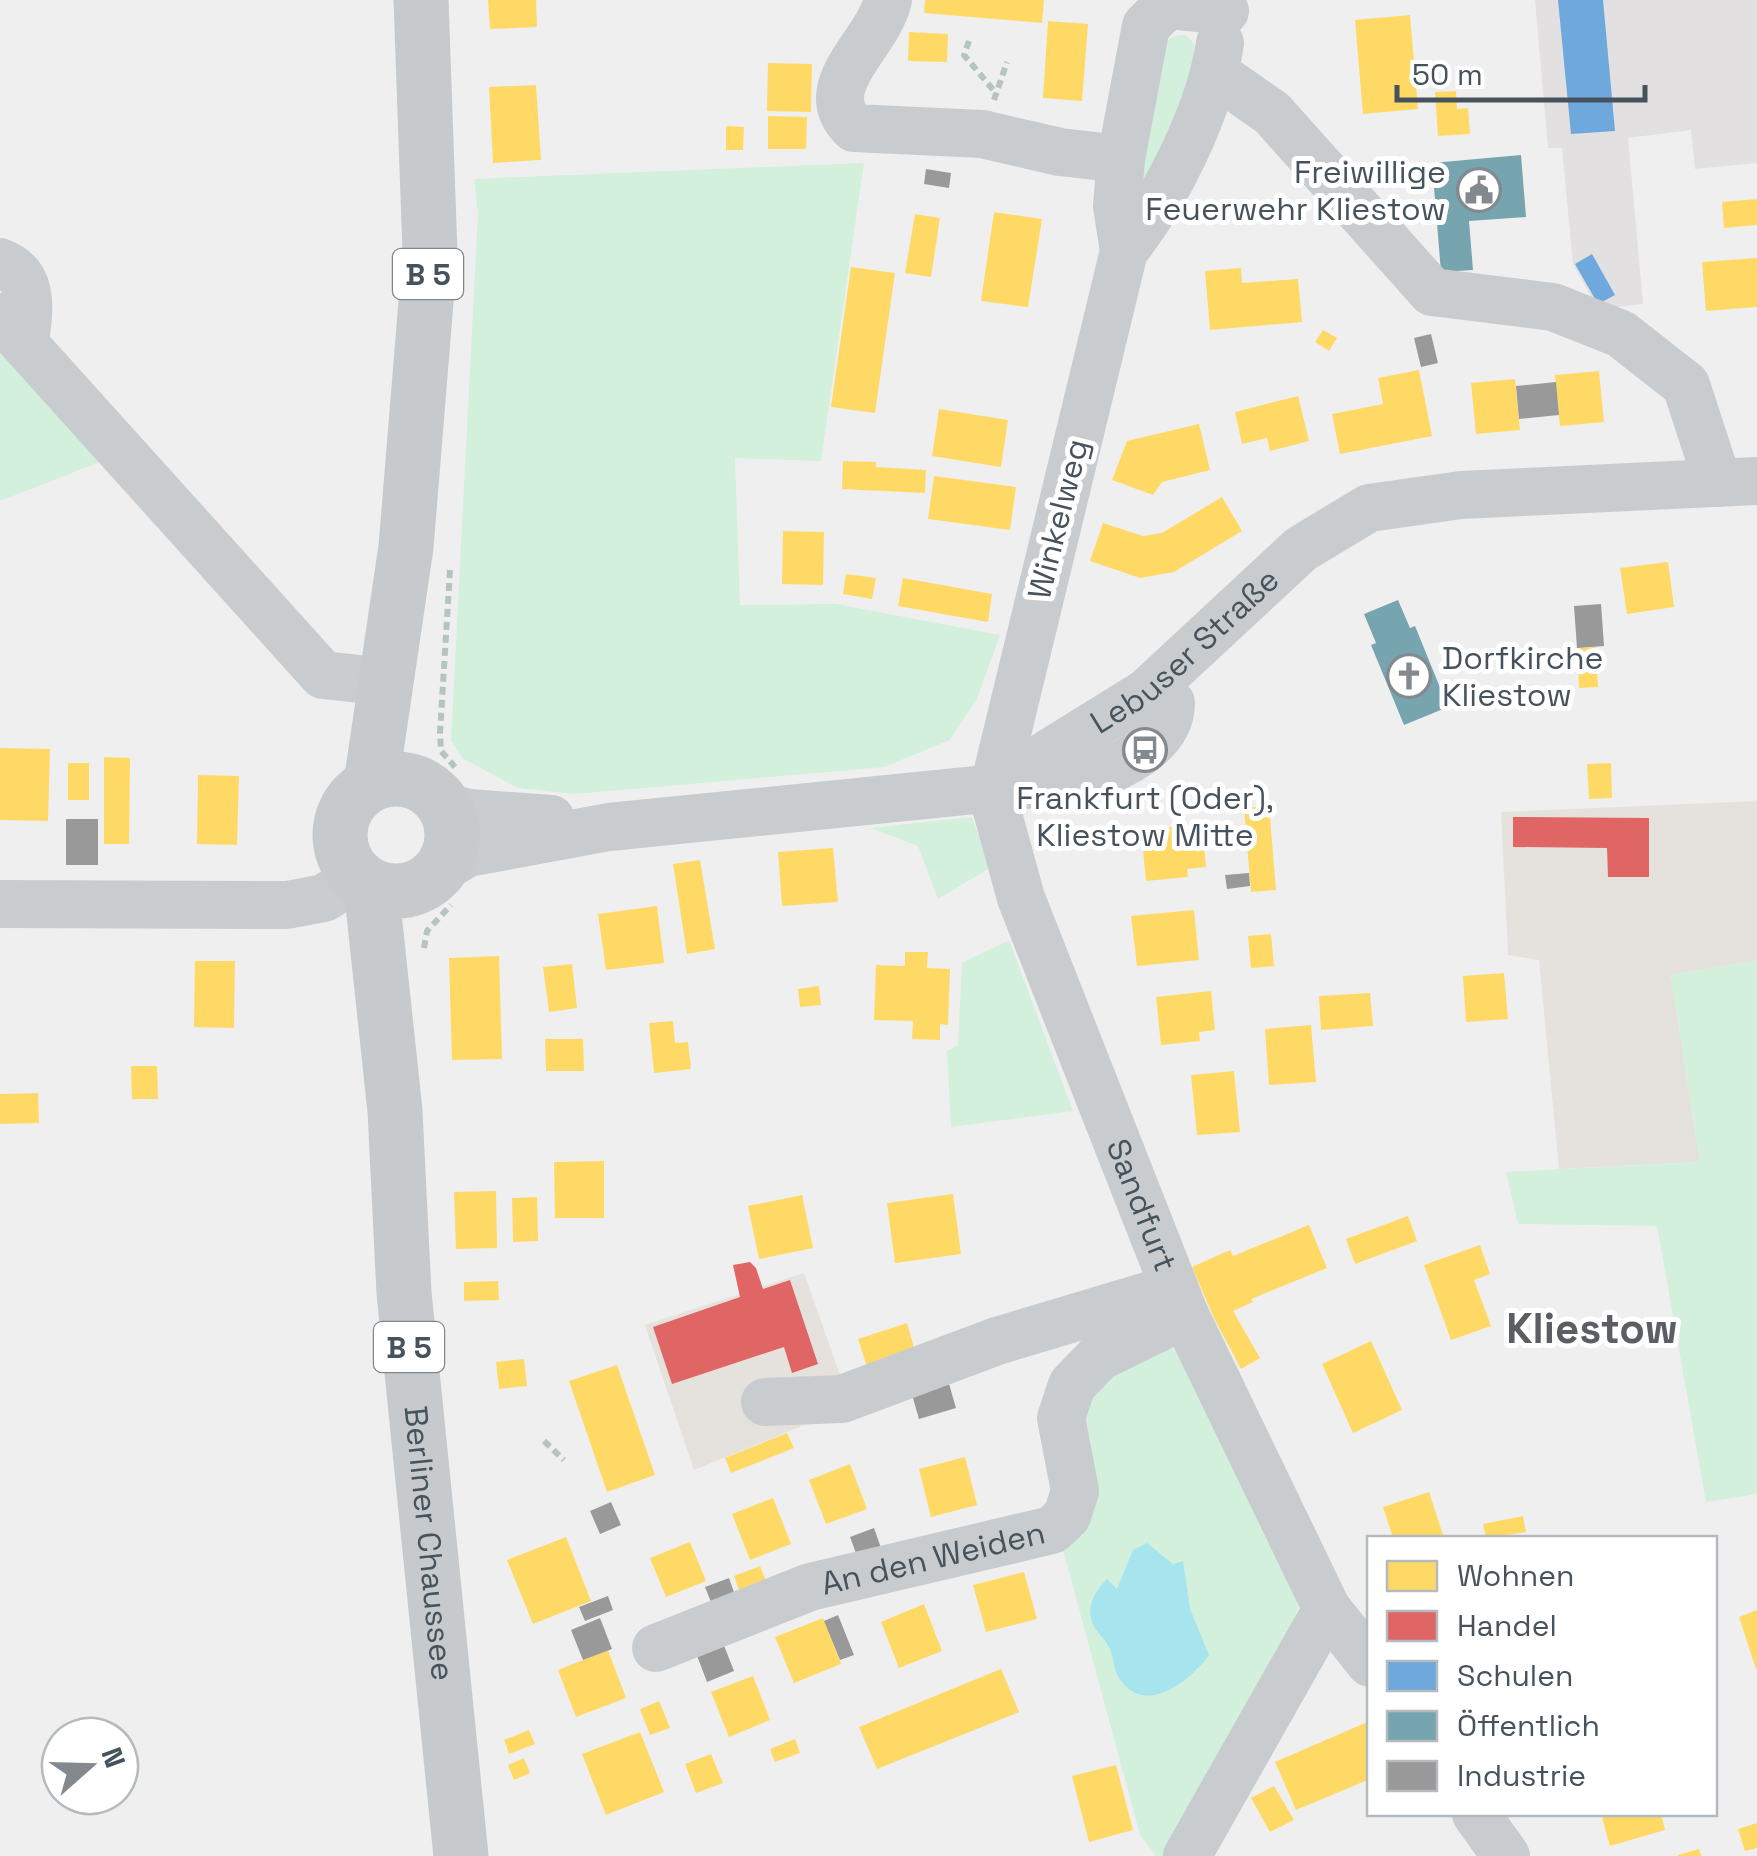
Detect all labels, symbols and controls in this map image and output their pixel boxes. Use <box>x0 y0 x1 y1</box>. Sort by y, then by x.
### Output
scale bar <box>1397 40 1644 102</box>
text: 50 m <box>1412 55 1483 94</box>
place label: Freiwillige Feuerwehr Kliestow <box>1145 152 1446 229</box>
public building icon: Freiwillige Feuerwehr Kliestow <box>1456 167 1502 213</box>
road number: B 5 <box>393 249 463 299</box>
street label: Winkelweg <box>1019 435 1097 603</box>
street label: Lebuser Straße <box>1083 560 1287 742</box>
place label: Dorfkirche Kliestow <box>1442 638 1603 715</box>
church icon: Dorfkirche Kliestow <box>1386 653 1432 699</box>
bus stop icon: Frankfurt (Oder), Kliestow Mitte <box>1122 727 1168 773</box>
place label: Frankfurt (Oder), Kliestow Mitte <box>1016 778 1274 855</box>
street label: Sandfurt <box>1098 1133 1186 1277</box>
district label: Kliestow <box>1506 1302 1678 1355</box>
road number: B 5 <box>374 1322 444 1372</box>
street label: Berliner Chaussee <box>396 1404 463 1683</box>
street label: An den Weiden <box>817 1512 1049 1604</box>
legend <box>1367 1536 1717 1816</box>
text: Wohnen <box>1457 1556 1574 1595</box>
text: Handel <box>1457 1606 1557 1645</box>
text: Schulen <box>1457 1656 1573 1695</box>
text: Öffentlich <box>1457 1706 1600 1745</box>
north arrow <box>40 1716 140 1816</box>
text: N <box>93 1742 134 1772</box>
text: Industrie <box>1457 1756 1586 1795</box>

